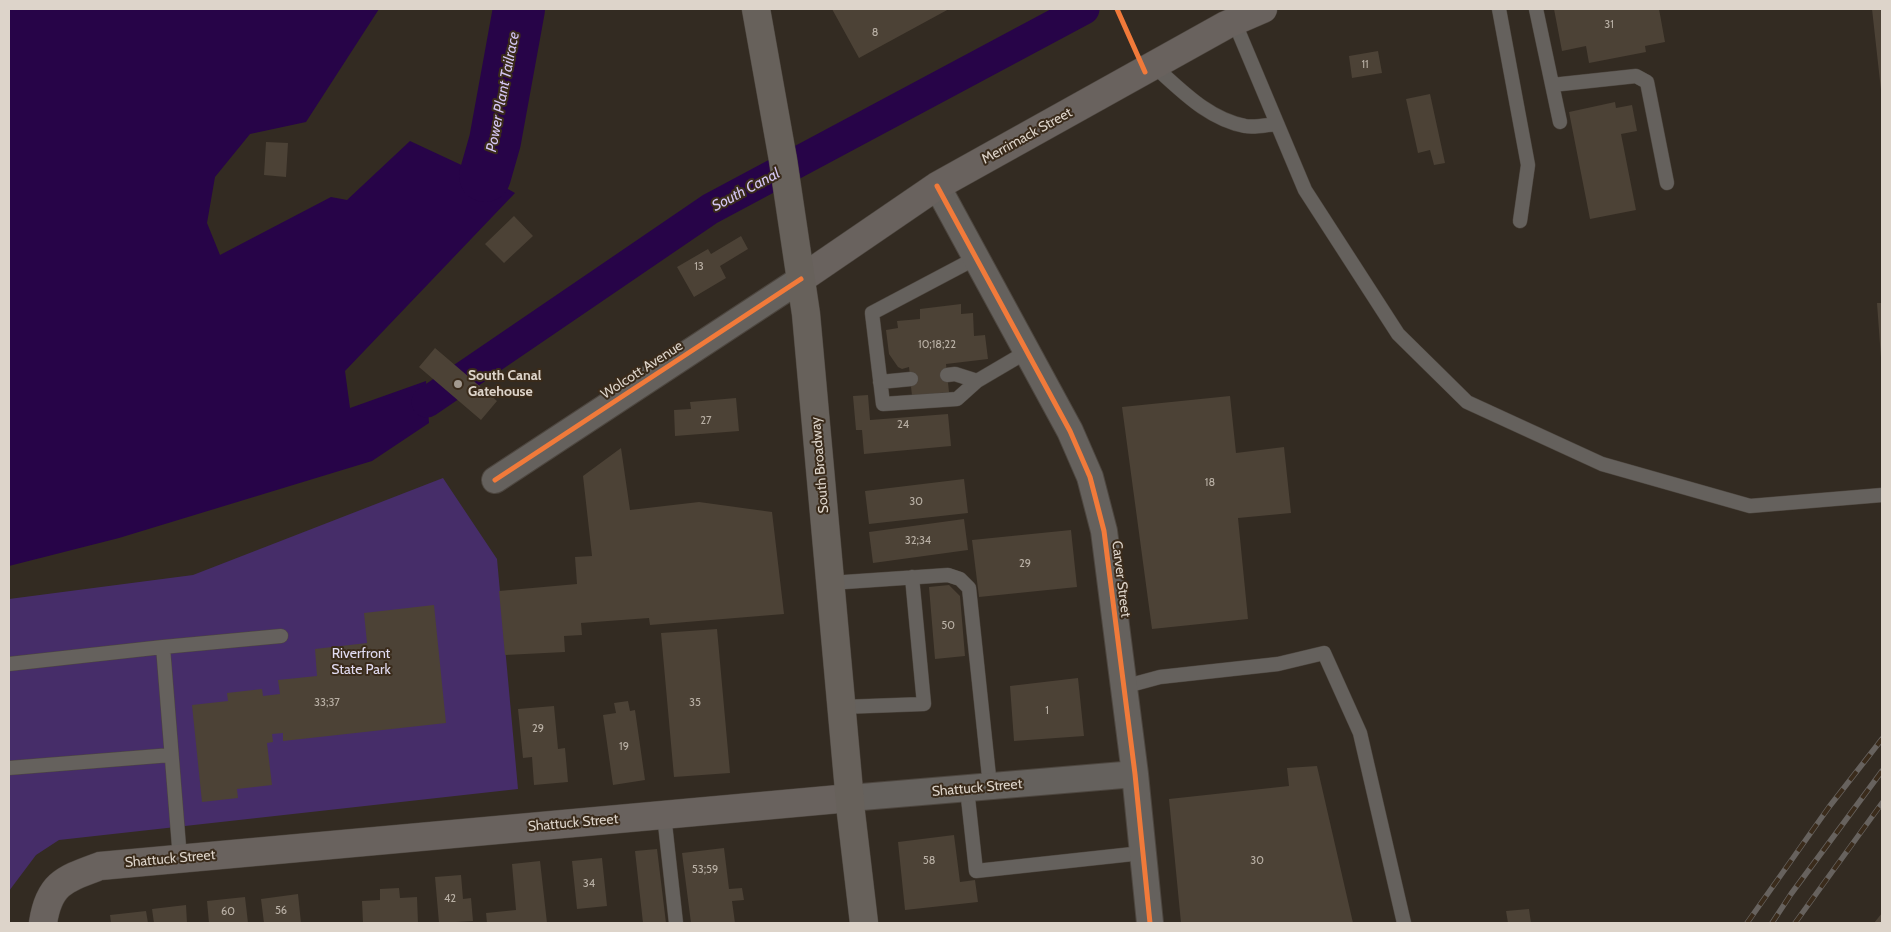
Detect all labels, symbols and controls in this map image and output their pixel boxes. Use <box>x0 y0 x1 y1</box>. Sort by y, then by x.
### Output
house number: 31 <box>1604 18 1614 32</box>
house number: 8 <box>872 26 878 40</box>
water label: Power Plant Tailrace <box>483 30 523 154</box>
house number: 11 <box>1361 58 1369 72</box>
street label: Merrimack Street <box>979 104 1075 168</box>
water label: South Canal <box>709 165 783 215</box>
house number: 13 <box>694 260 704 274</box>
street label: Wolcott Avenue <box>598 337 686 403</box>
house number: 10;18;22 <box>918 338 956 352</box>
place label: South Canal Gatehouse <box>468 368 541 401</box>
marker: South Canal Gatehouse <box>452 378 464 390</box>
house number: 27 <box>700 414 712 428</box>
street label: South Broadway <box>807 416 833 514</box>
house number: 24 <box>897 418 909 432</box>
house number: 18 <box>1205 476 1215 490</box>
house number: 30 <box>909 495 923 509</box>
house number: 32;34 <box>905 534 931 548</box>
street label: Carver Street <box>1108 540 1134 618</box>
house number: 29 <box>1019 557 1031 571</box>
house number: 50 <box>941 619 955 633</box>
park label: Riverfront State Park <box>331 646 391 679</box>
house number: 33;37 <box>314 696 340 710</box>
house number: 35 <box>689 696 701 710</box>
house number: 1 <box>1045 704 1049 718</box>
house number: 29 <box>532 722 544 736</box>
house number: 19 <box>619 740 629 754</box>
street label: Shattuck Street <box>931 776 1023 800</box>
street label: Shattuck Street <box>527 811 619 835</box>
street label: Shattuck Street <box>124 847 216 871</box>
house number: 58 <box>923 854 935 868</box>
house number: 30 <box>1250 854 1264 868</box>
house number: 53;59 <box>692 863 718 877</box>
house number: 34 <box>583 877 595 891</box>
house number: 42 <box>444 892 456 906</box>
house number: 56 <box>275 904 287 918</box>
house number: 60 <box>221 905 235 919</box>

